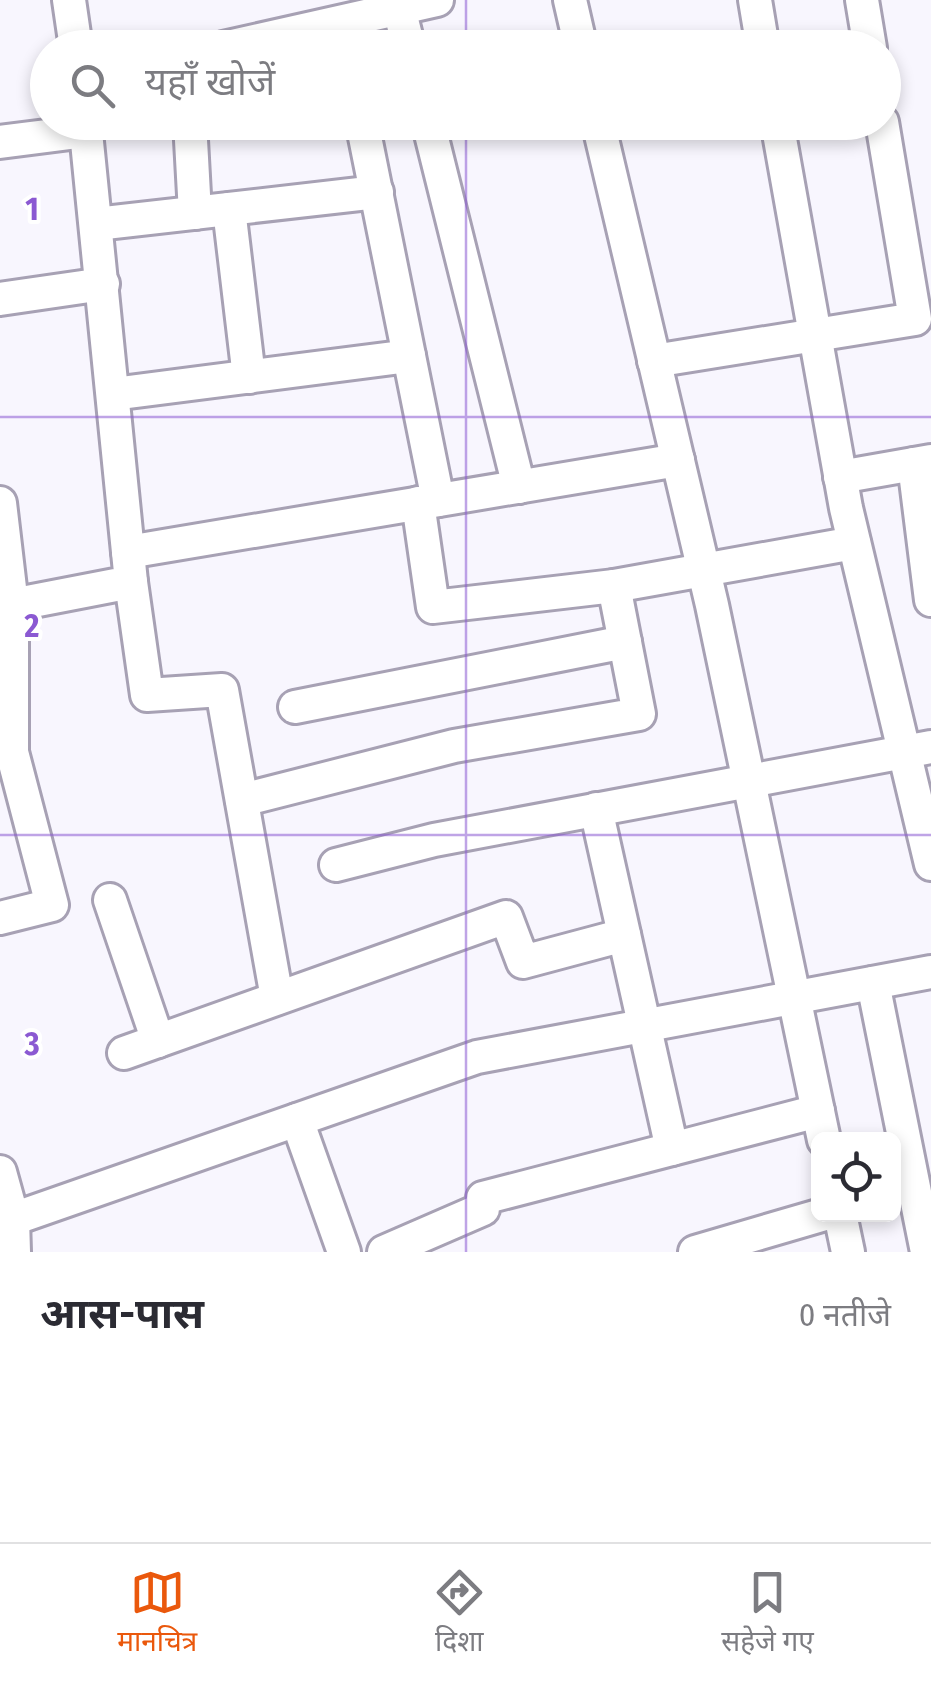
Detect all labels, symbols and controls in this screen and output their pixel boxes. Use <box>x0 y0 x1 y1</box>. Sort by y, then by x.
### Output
search box <box>30 30 901 140</box>
icon: search <box>65 58 120 113</box>
text: यहाँ खोजें <box>145 59 275 105</box>
text: 1 <box>25 190 39 228</box>
text: 2 <box>24 607 40 645</box>
text: 3 <box>23 1025 40 1063</box>
map controls <box>811 1132 901 1222</box>
button: locate <box>811 1132 901 1222</box>
text: आस-पास <box>40 1289 204 1339</box>
text: 0 नतीजे <box>799 1296 891 1334</box>
tab: मानचित्र <box>117 1565 197 1662</box>
tab: दिशा <box>432 1565 487 1662</box>
tab: सहेजे गए <box>721 1565 814 1662</box>

